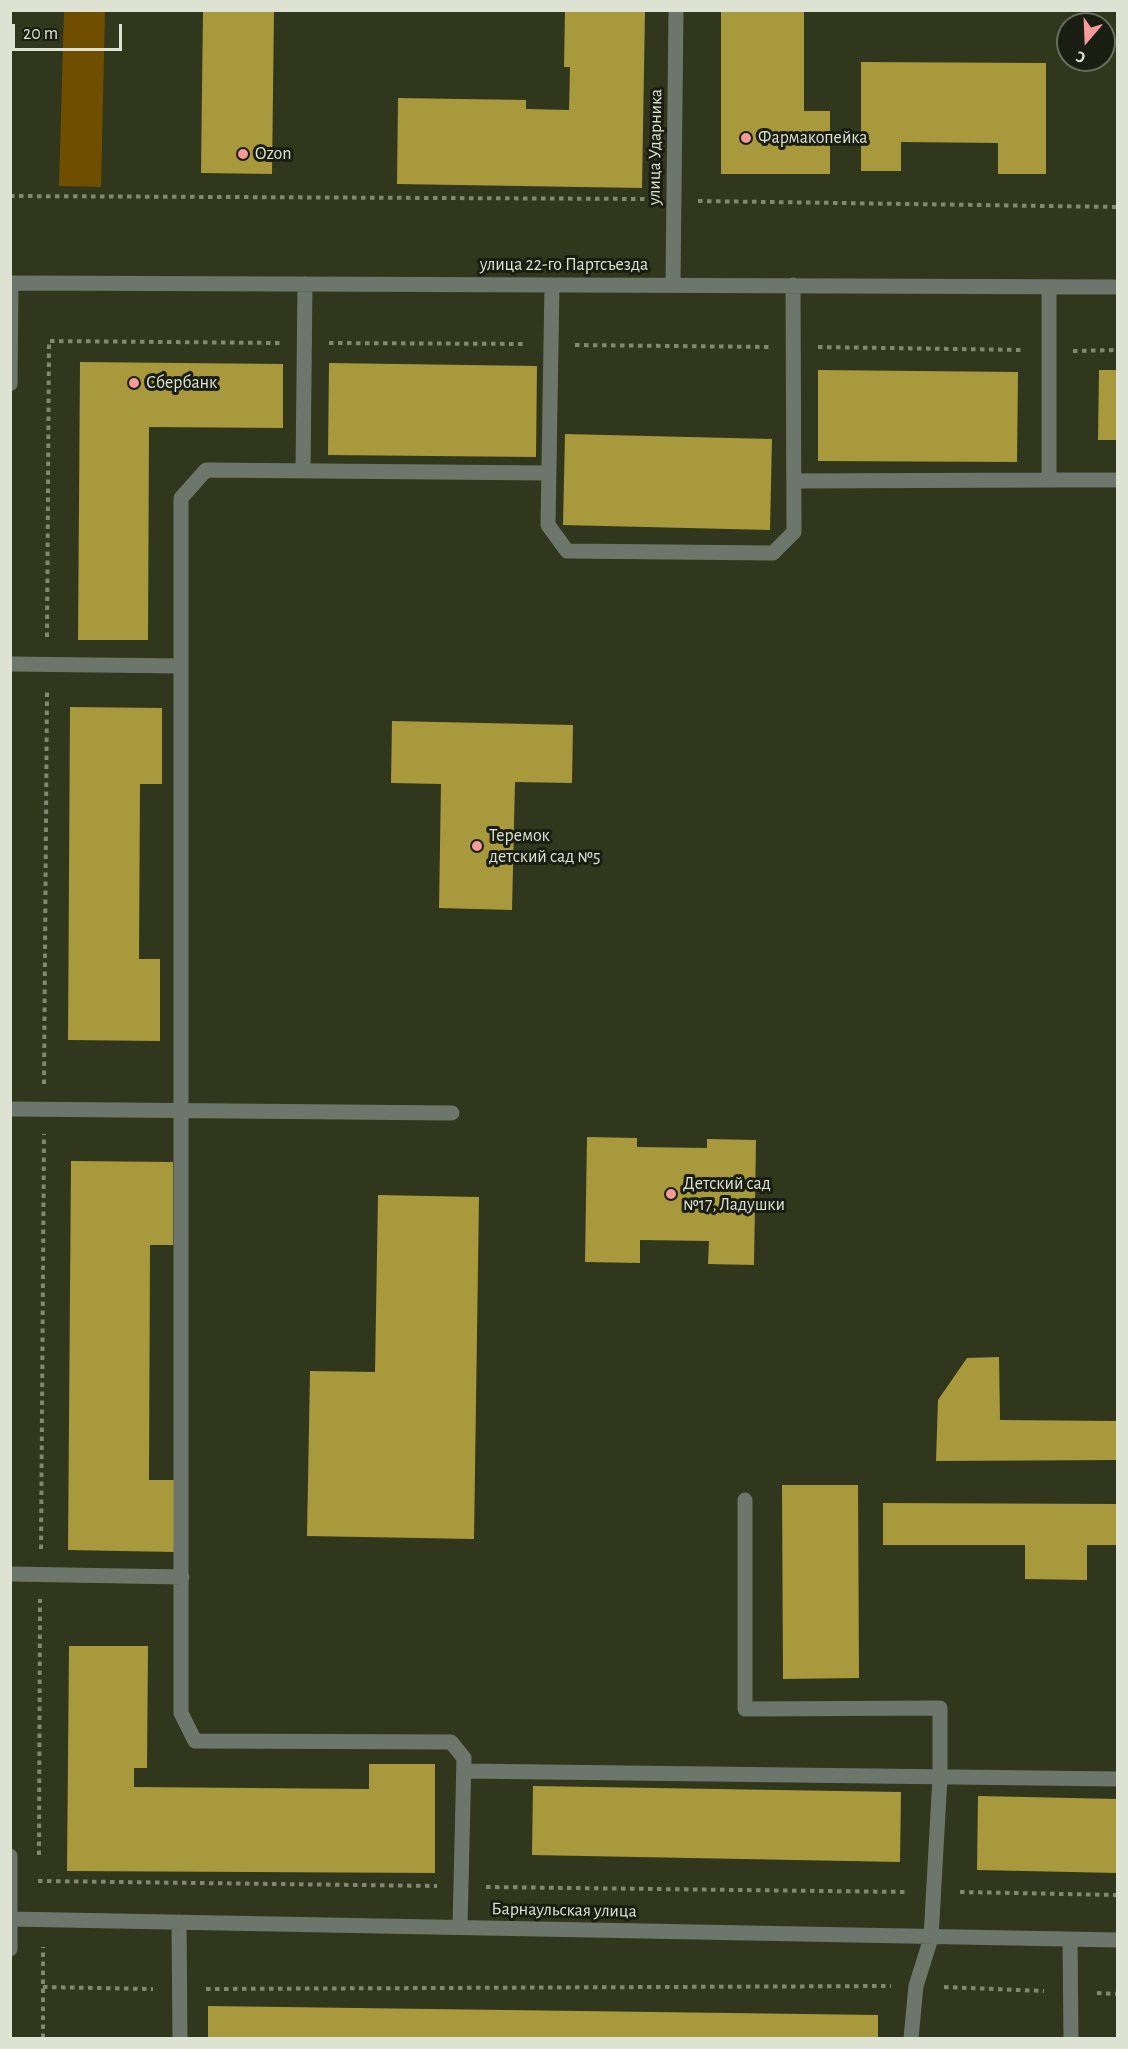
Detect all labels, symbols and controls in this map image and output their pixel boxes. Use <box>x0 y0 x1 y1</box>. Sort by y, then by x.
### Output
scale bar <box>15 12 124 50</box>
north arrow <box>1056 12 1116 72</box>
text: 20 m <box>23 25 58 43</box>
text: С <box>1074 48 1088 66</box>
street label: улица Ударника <box>643 89 667 205</box>
place label: Фармакопейка <box>758 127 867 149</box>
marker: Фармакопейка <box>739 131 753 145</box>
place label: Ozon <box>255 143 292 165</box>
marker: Ozon <box>236 147 250 161</box>
street label: улица 22-го Партсъезда <box>480 254 648 276</box>
place label: Сбербанк <box>146 372 217 394</box>
marker: Сбербанк <box>127 376 141 390</box>
place label: Теремок детский сад №5 <box>489 825 601 868</box>
marker: Теремок детский сад №5 <box>470 839 484 853</box>
place label: Детский сад №17, Ладушки <box>683 1173 785 1216</box>
marker: Детский сад №17, Ладушки <box>664 1187 678 1201</box>
street label: Барнаульская улица <box>491 1898 637 1922</box>

